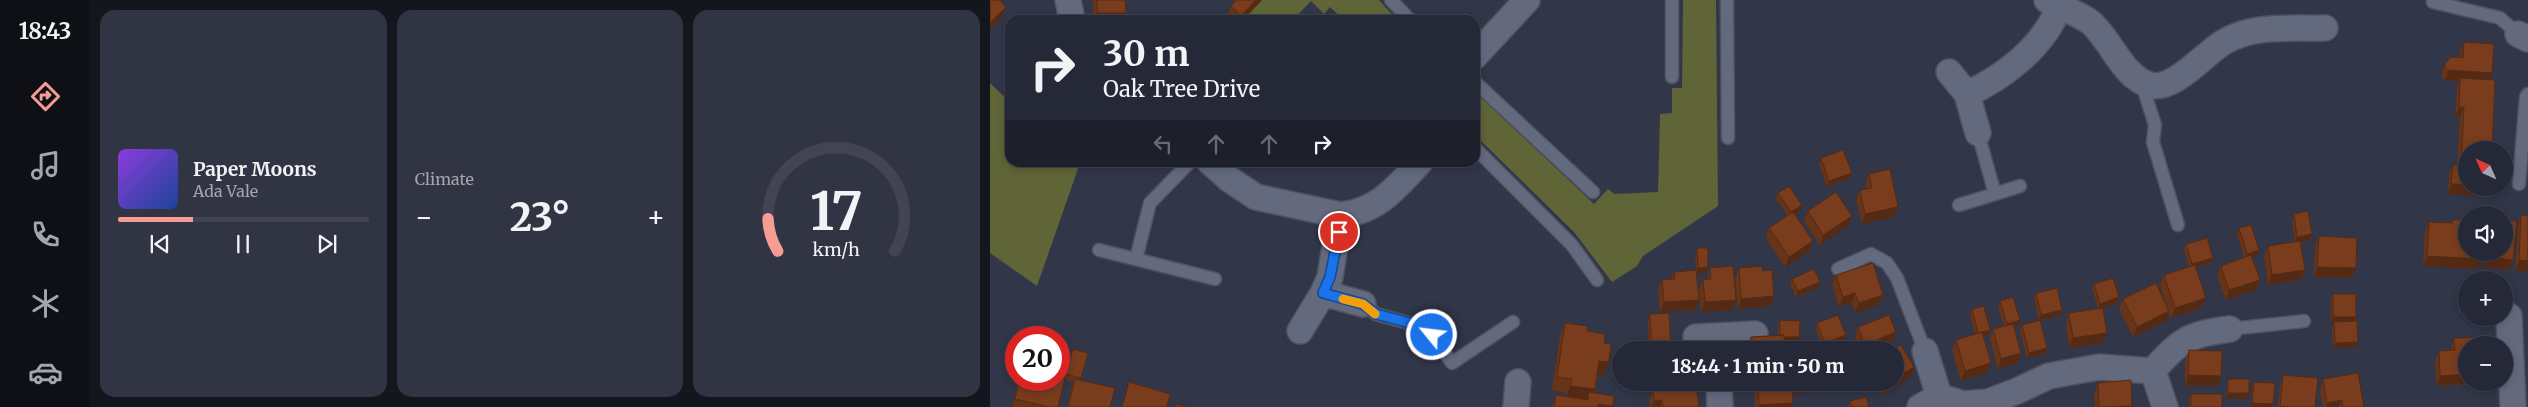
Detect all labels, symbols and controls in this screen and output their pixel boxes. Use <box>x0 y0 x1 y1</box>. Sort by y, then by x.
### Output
text: 18:43 <box>19 17 71 45</box>
text: 30 m <box>1103 32 1189 76</box>
icon: right <box>1020 35 1085 100</box>
text: Oak Tree Drive <box>1103 75 1260 103</box>
icon: directions <box>28 79 63 114</box>
icon: left <box>1149 130 1177 158</box>
icon: ahead <box>1202 130 1230 158</box>
icon: ahead <box>1255 130 1283 158</box>
icon: right <box>1308 130 1336 158</box>
north arrow <box>2458 141 2512 196</box>
map controls <box>2458 141 2513 391</box>
icon: music <box>28 148 63 183</box>
text: Paper Moons <box>193 157 317 181</box>
text: Climate <box>415 169 474 189</box>
text: 17 <box>811 179 863 244</box>
text: Ada Vale <box>193 181 258 201</box>
text: 23° <box>510 194 570 241</box>
text: − <box>415 199 433 235</box>
text: + <box>647 199 665 235</box>
button: sound <box>2458 206 2513 261</box>
pin <box>1318 211 1360 253</box>
icon: phone <box>28 217 63 252</box>
icon: arrive <box>1325 218 1353 246</box>
icon: previous <box>146 230 174 258</box>
icon: pause <box>229 230 257 258</box>
icon: next <box>313 230 341 258</box>
text: km/h <box>813 238 860 261</box>
button: + <box>2458 271 2513 326</box>
icon: climate <box>28 286 63 321</box>
position arrow <box>1405 308 1457 360</box>
speed limit sign: 20 <box>1005 326 1070 391</box>
button: − <box>2458 336 2513 391</box>
text: 18:44 · 1 min · 50 m <box>1672 354 1844 378</box>
icon: car <box>28 355 63 390</box>

